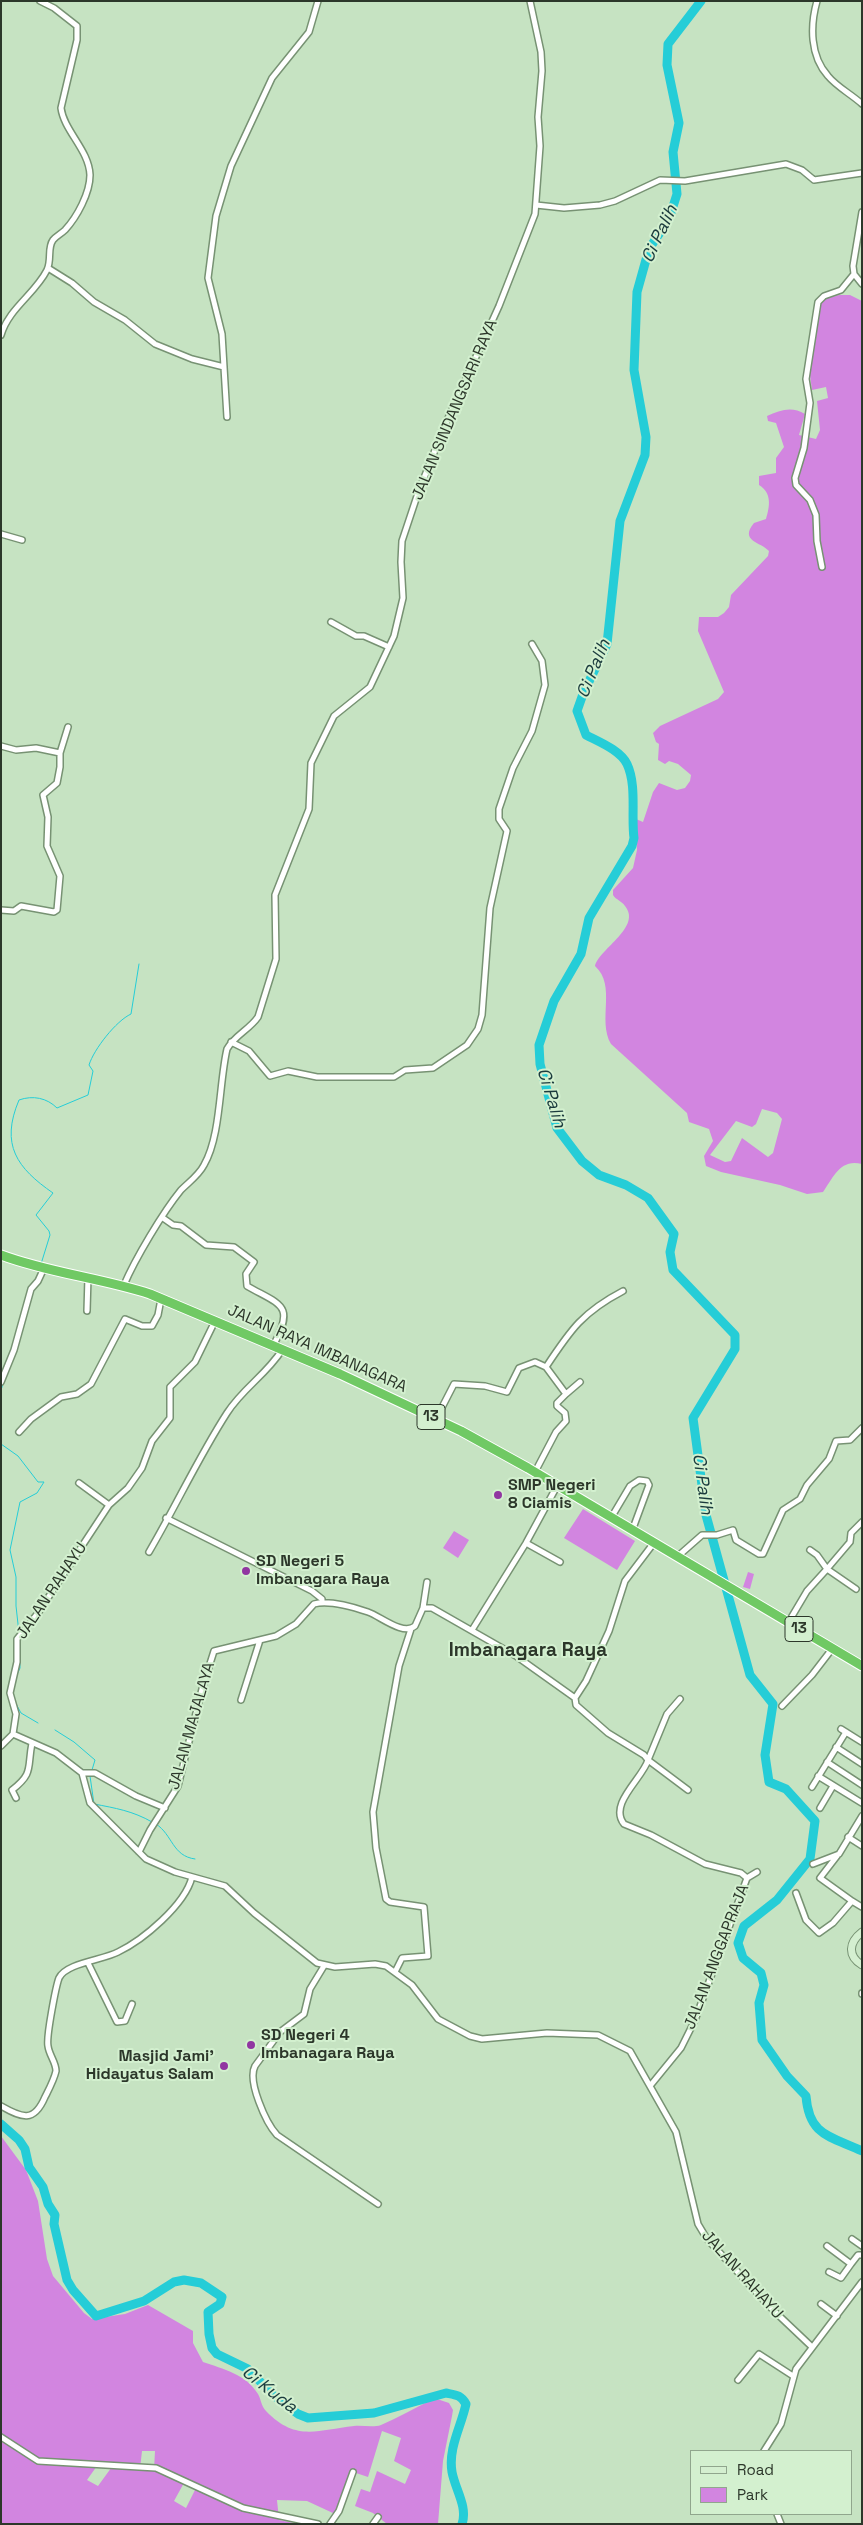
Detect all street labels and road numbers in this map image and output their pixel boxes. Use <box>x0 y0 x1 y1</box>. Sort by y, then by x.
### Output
street label: JALAN SINDANGSARI RAYA <box>408 317 502 503</box>
street label: JALAN RAYA IMBANAGARA <box>224 1301 410 1397</box>
road number: 13 <box>417 1404 445 1430</box>
street label: JALAN RAHAYU <box>13 1539 91 1643</box>
road number: 13 <box>785 1616 813 1642</box>
street label: JALAN MAJALAYA <box>165 1660 219 1792</box>
street label: JALAN ANGGAPRAJA <box>681 1882 753 2032</box>
street label: JALAN RAHAYU <box>697 2227 787 2323</box>

